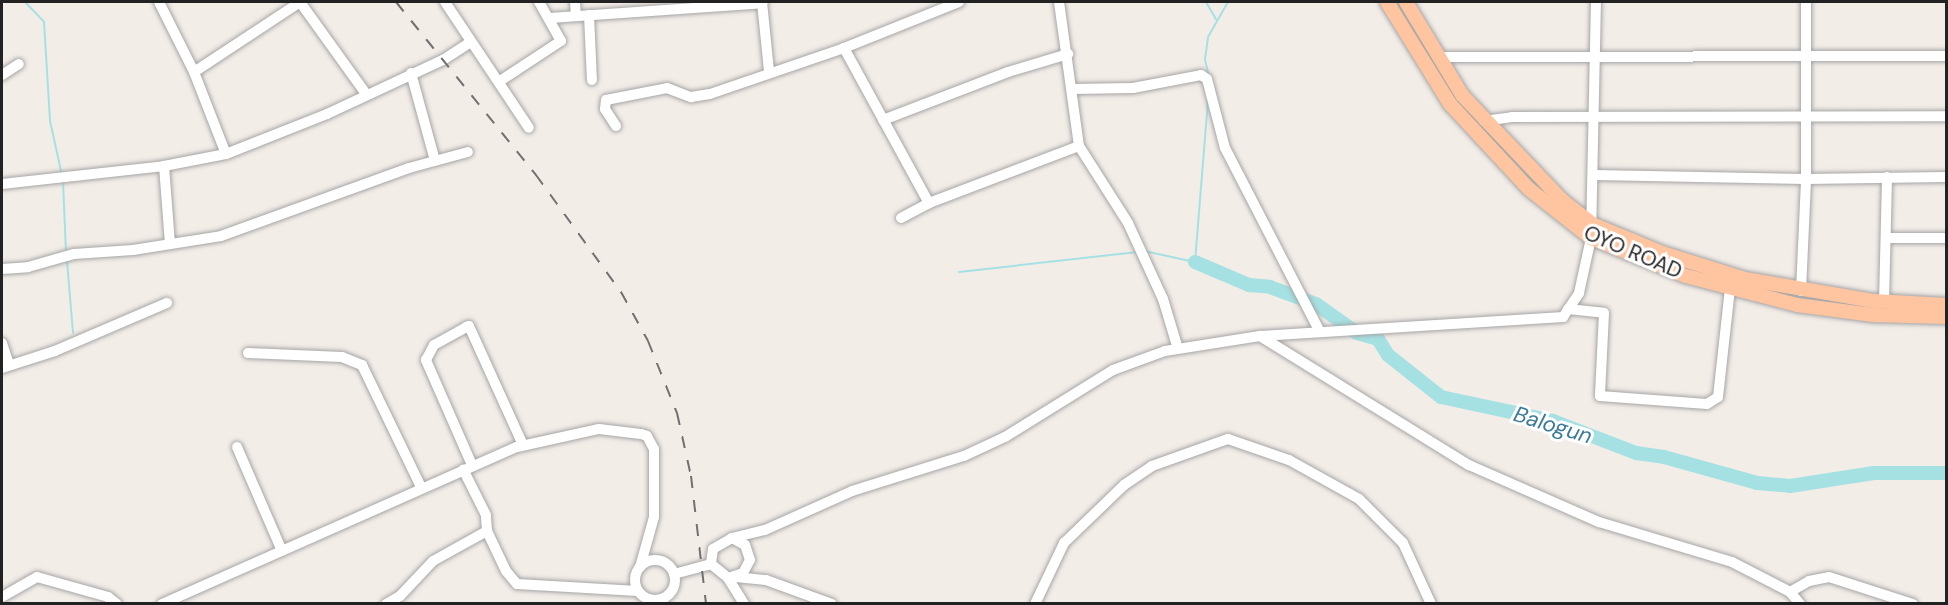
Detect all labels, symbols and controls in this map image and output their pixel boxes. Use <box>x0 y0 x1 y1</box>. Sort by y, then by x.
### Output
street label: OYO ROAD <box>1580 220 1686 284</box>
water label: Balogun <box>1511 401 1595 449</box>

